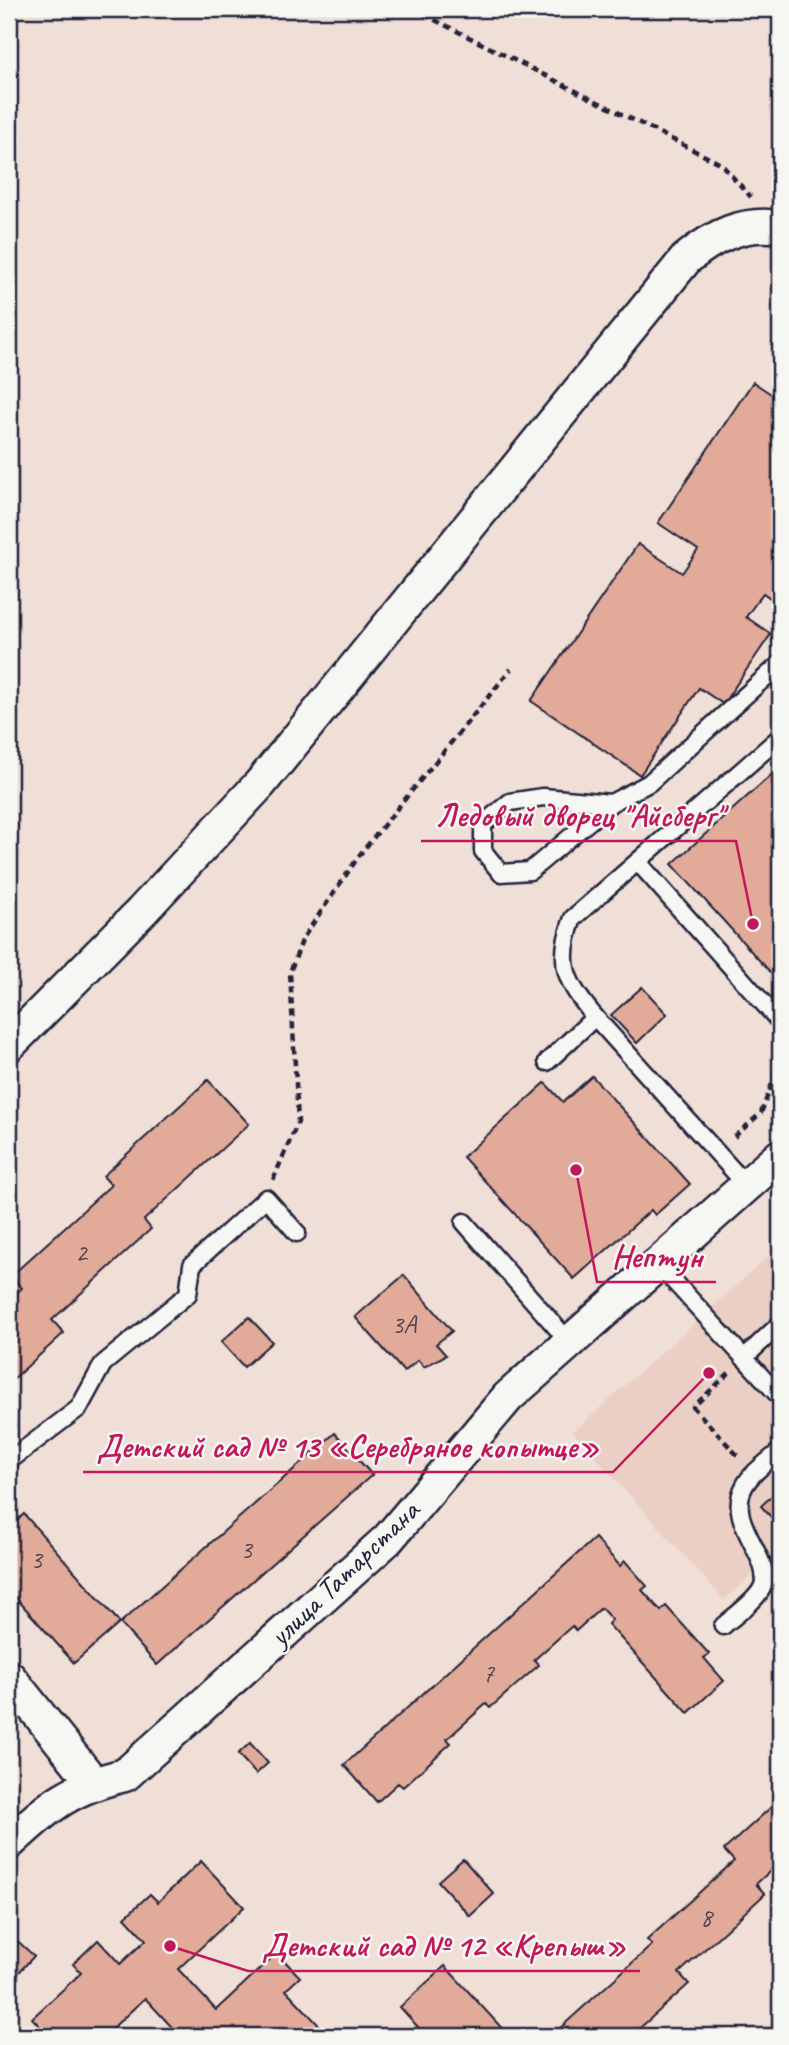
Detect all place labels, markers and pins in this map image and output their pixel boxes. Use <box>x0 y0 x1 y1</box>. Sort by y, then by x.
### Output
callout: Ледовый дворец "Айсберг" <box>421 788 736 841</box>
callout: Нептун <box>597 1229 716 1282</box>
callout: Детский сад № 13 «Серебряное копытце» <box>83 1419 613 1472</box>
callout: Детский сад № 12 «Крепыш» <box>248 1918 640 1971</box>

